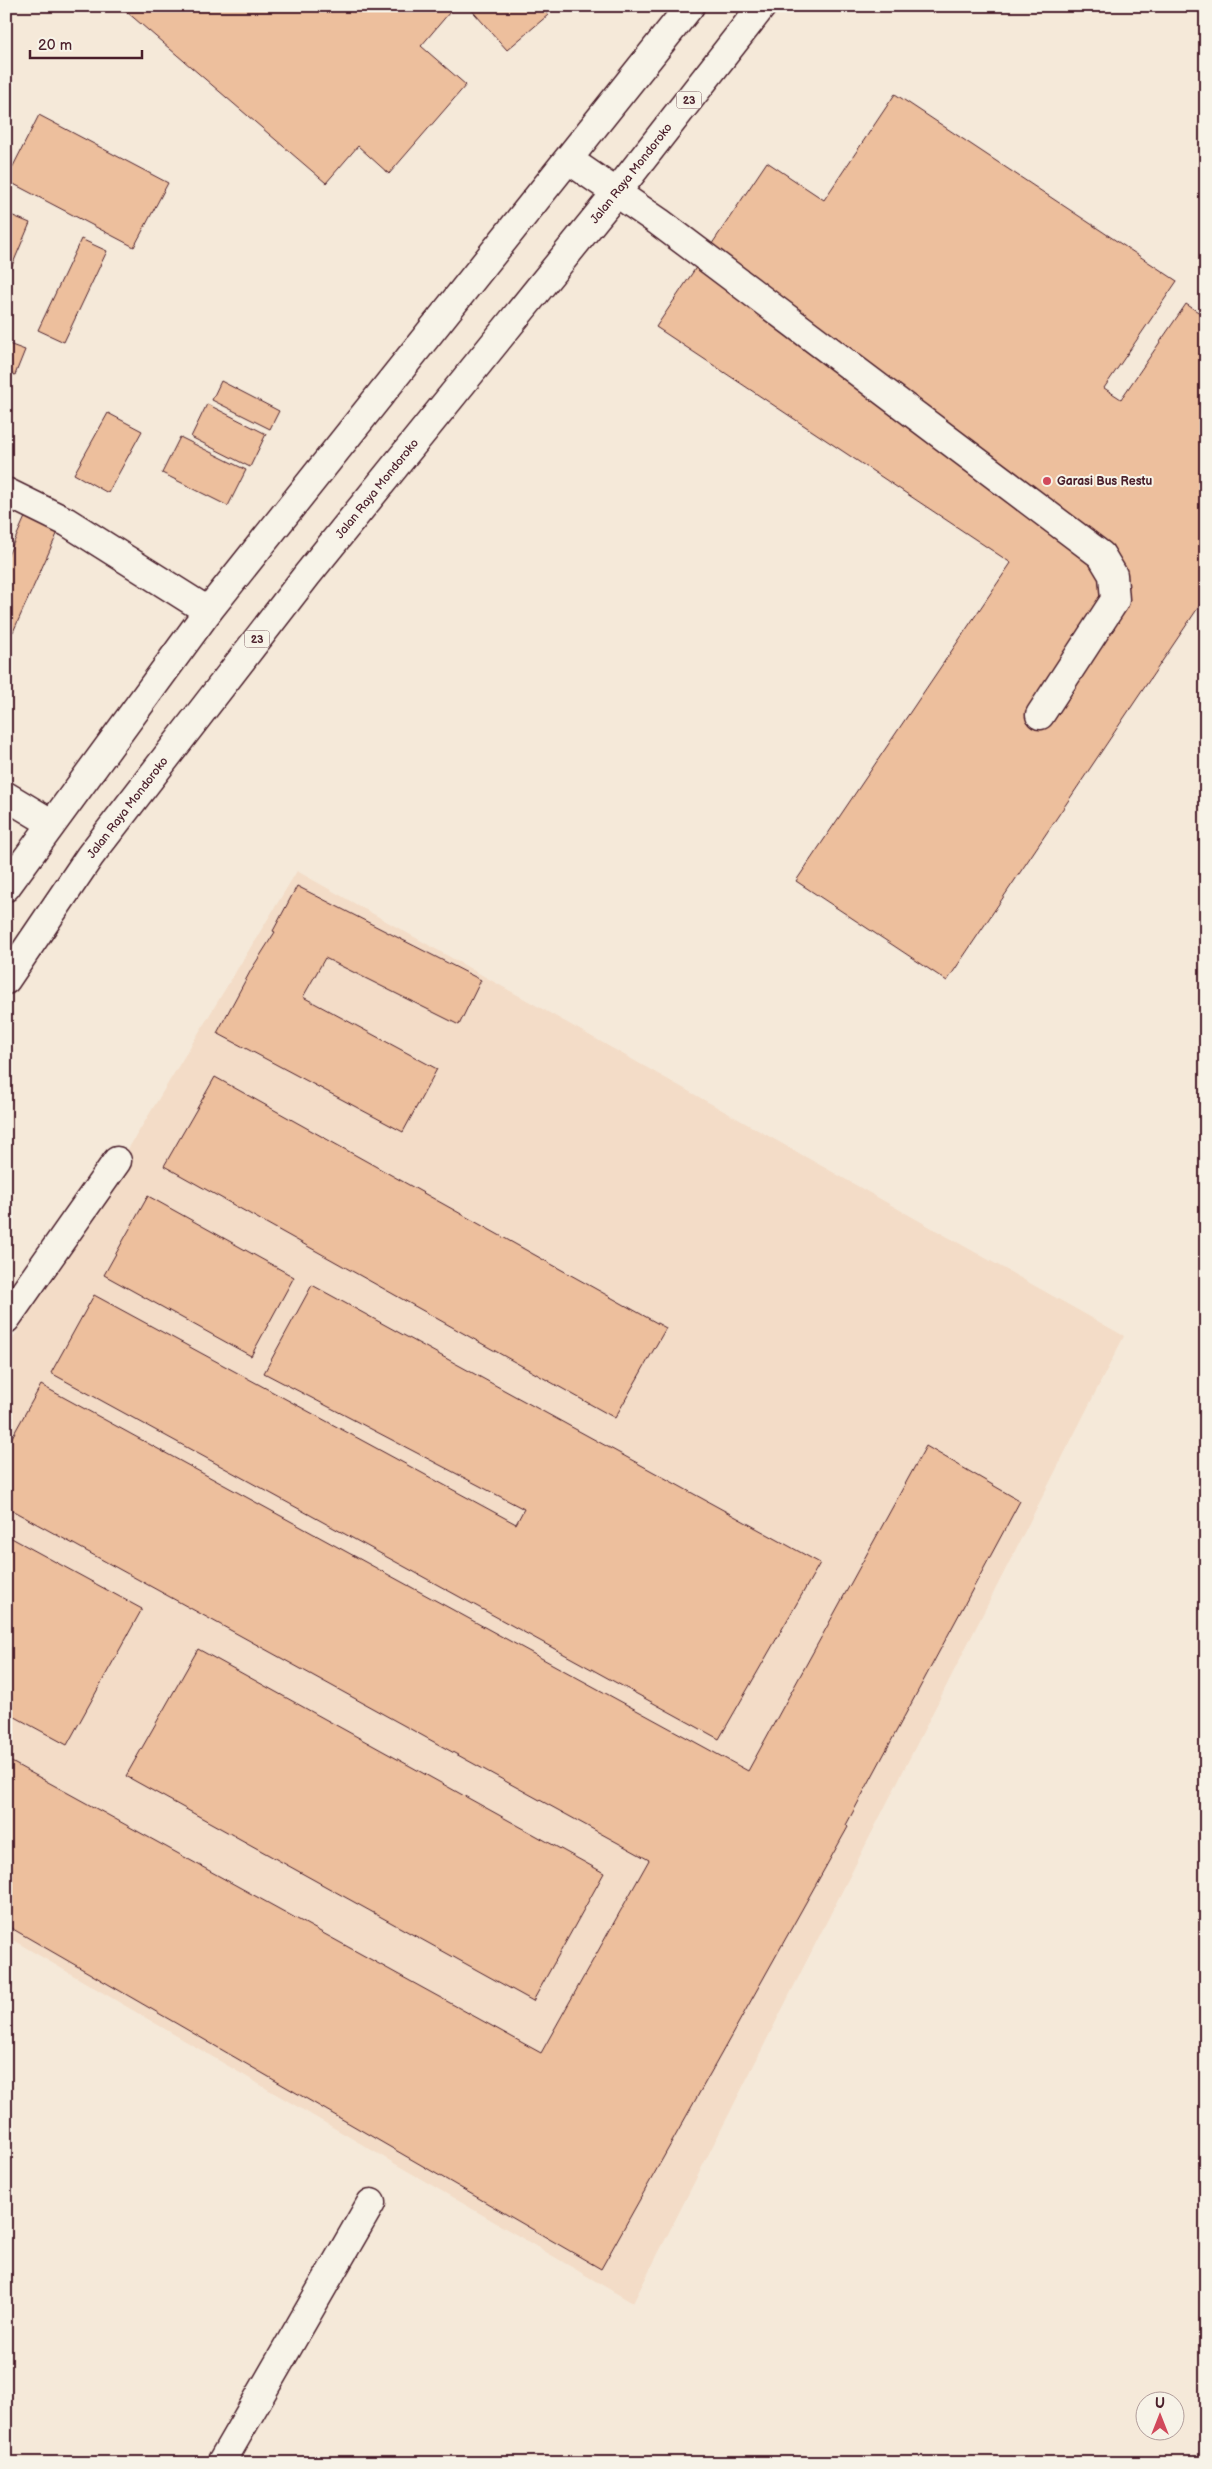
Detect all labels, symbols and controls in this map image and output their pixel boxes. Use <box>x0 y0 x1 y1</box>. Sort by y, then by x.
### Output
scale bar <box>30 28 142 60</box>
text: 20 m <box>38 36 72 55</box>
road number: 23 <box>676 92 702 108</box>
street label: Jalan Raya Mondoroko <box>587 120 675 227</box>
street label: Jalan Raya Mondoroko <box>332 436 422 541</box>
place label: Garasi Bus Restu <box>1057 474 1153 489</box>
marker: Garasi Bus Restu <box>1041 475 1053 487</box>
road number: 23 <box>244 630 270 648</box>
street label: Jalan Raya Mondoroko <box>84 754 171 861</box>
north arrow <box>1134 2392 1184 2442</box>
text: U <box>1155 2395 1165 2412</box>

